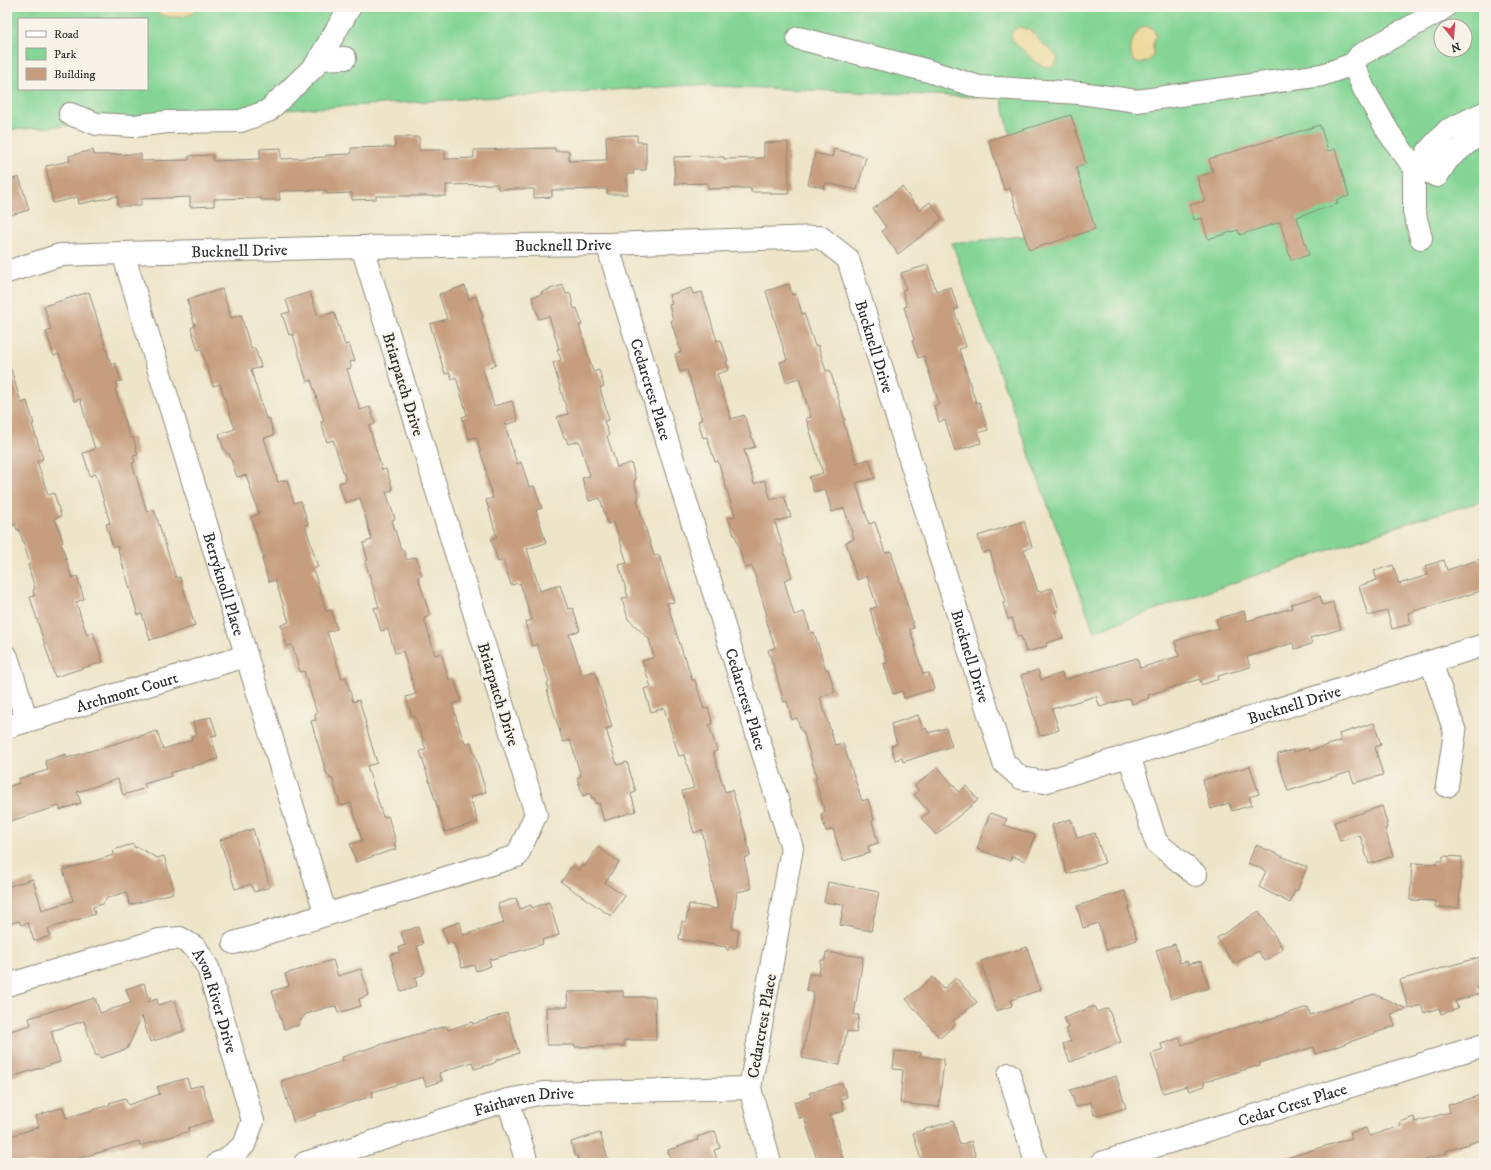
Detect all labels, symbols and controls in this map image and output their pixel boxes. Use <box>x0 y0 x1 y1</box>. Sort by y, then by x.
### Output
legend <box>18 18 148 90</box>
north arrow <box>1433 18 1473 58</box>
text: Road <box>54 27 79 42</box>
text: N <box>1449 39 1462 55</box>
text: Park <box>54 47 76 62</box>
text: Building <box>54 67 95 82</box>
street label: Bucknell Drive <box>515 235 612 256</box>
street label: Bucknell Drive <box>191 240 288 262</box>
street label: Bucknell Drive <box>850 298 898 396</box>
street label: Briarpatch Drive <box>378 330 428 439</box>
street label: Cedarcrest Place <box>626 336 676 443</box>
street label: Berryknoll Place <box>198 530 249 639</box>
street label: Bucknell Drive <box>946 607 994 706</box>
street label: Briarpatch Drive <box>473 640 523 749</box>
street label: Cedarcrest Place <box>720 646 771 753</box>
street label: Archmont Court <box>74 668 180 717</box>
street label: Bucknell Drive <box>1245 681 1344 729</box>
street label: Avon River Drive <box>187 945 242 1056</box>
street label: Cedarcrest Place <box>743 972 781 1080</box>
street label: Cedar Crest Place <box>1236 1079 1350 1131</box>
street label: Fairhaven Drive <box>471 1083 575 1121</box>

